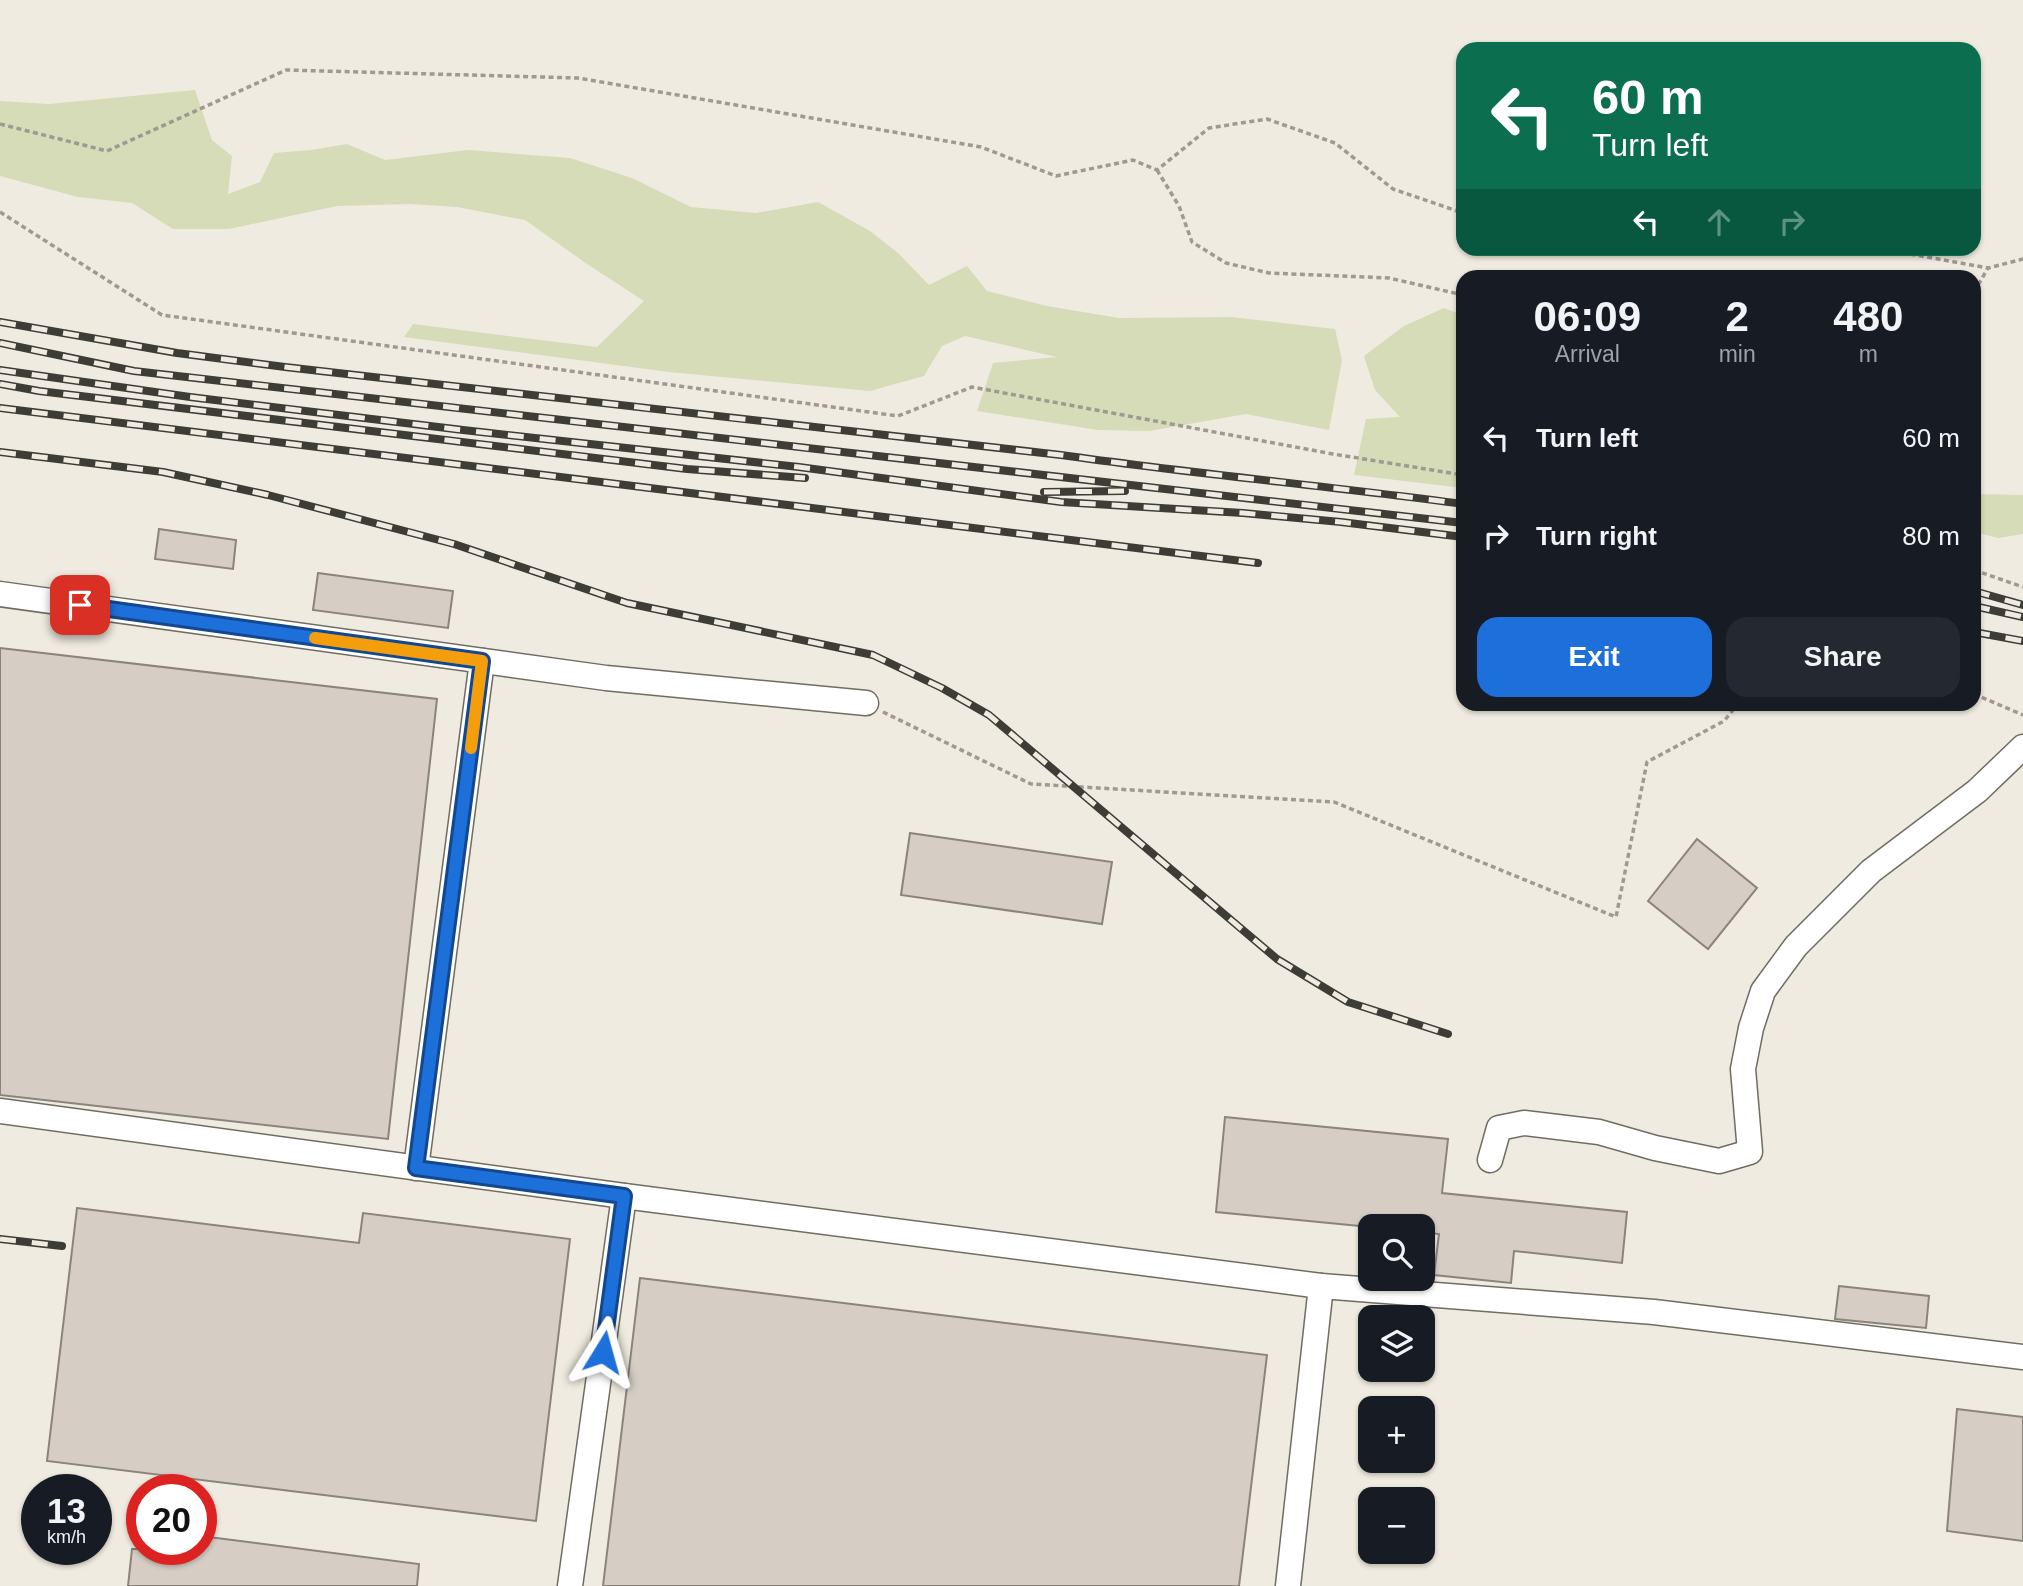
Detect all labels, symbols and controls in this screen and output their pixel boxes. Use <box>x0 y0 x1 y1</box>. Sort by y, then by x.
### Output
icon: left <box>1477 70 1568 161</box>
text: 60 m <box>1592 70 1704 124</box>
text: Turn left <box>1592 127 1708 163</box>
icon: left <box>1627 203 1665 241</box>
icon: ahead <box>1700 203 1738 241</box>
icon: right <box>1773 203 1811 241</box>
text: 06:09 <box>1534 293 1641 340</box>
text: 2 <box>1725 293 1749 340</box>
text: 480 <box>1833 293 1903 340</box>
text: Arrival <box>1555 341 1620 367</box>
text: min <box>1719 341 1756 367</box>
text: m <box>1859 341 1878 367</box>
icon: left <box>1477 419 1515 457</box>
text: Turn left <box>1536 423 1638 453</box>
text: 60 m <box>1902 423 1960 453</box>
icon: right <box>1477 517 1515 555</box>
text: Turn right <box>1536 521 1657 551</box>
text: 80 m <box>1902 521 1960 551</box>
pin <box>50 575 110 635</box>
icon: arrive <box>61 586 99 624</box>
button: Exit <box>1477 617 1712 697</box>
button: Share <box>1726 617 1960 697</box>
map controls <box>1358 1214 1435 1564</box>
button: search <box>1358 1214 1435 1291</box>
button: layers <box>1358 1305 1435 1382</box>
position arrow <box>566 1315 640 1389</box>
button: + <box>1358 1396 1435 1473</box>
speed limit sign: 20 <box>126 1474 217 1565</box>
button: − <box>1358 1487 1435 1564</box>
text: 13 <box>47 1491 86 1530</box>
text: km/h <box>47 1527 86 1547</box>

